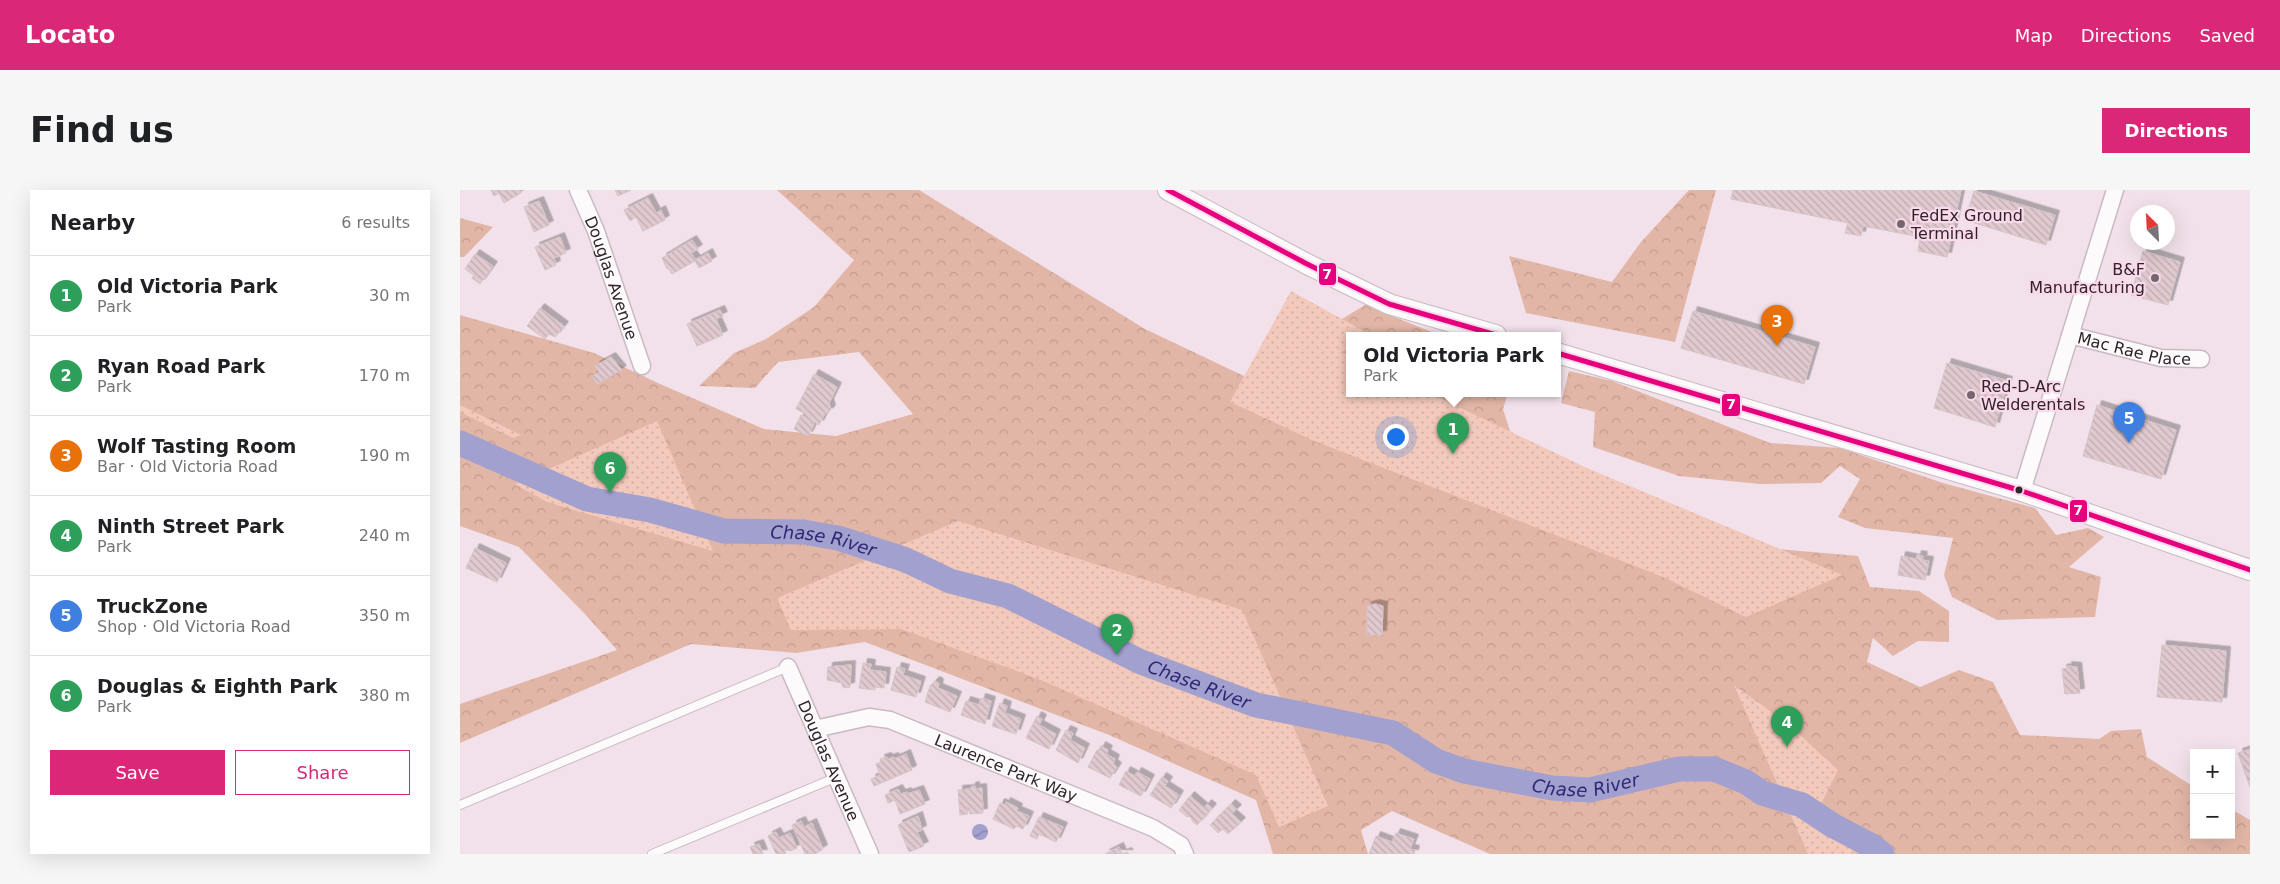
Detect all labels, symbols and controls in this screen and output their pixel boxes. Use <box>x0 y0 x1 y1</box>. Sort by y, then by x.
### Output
text: Locato <box>25 21 115 49</box>
text: Map <box>2015 25 2053 46</box>
text: Directions <box>2081 25 2171 46</box>
text: Saved <box>2199 25 2255 46</box>
button: Directions <box>2102 108 2250 153</box>
text: Find us <box>30 110 174 150</box>
north arrow <box>2130 205 2175 250</box>
place label: FedEx Ground Terminal <box>1910 206 2023 243</box>
text: Nearby <box>50 211 135 235</box>
text: 6 results <box>341 213 410 232</box>
street label: Douglas Avenue <box>581 213 642 342</box>
marker: FedEx Ground Terminal <box>1895 218 1907 230</box>
place label: B&F Manufacturing <box>2029 260 2145 297</box>
line badge: 7 <box>1318 262 1337 286</box>
text: 7 <box>1322 266 1332 282</box>
marker: B&F Manufacturing <box>2149 272 2161 284</box>
text: Old Victoria Park <box>97 275 278 297</box>
text: 1 <box>60 286 72 305</box>
text: 30 m <box>369 286 410 305</box>
text: Park <box>97 297 132 316</box>
pin: 3 <box>1761 305 1793 346</box>
street label: Mac Rae Place <box>2076 328 2191 368</box>
popup <box>1346 332 1561 397</box>
text: Old Victoria Park <box>1363 344 1544 366</box>
text: Ryan Road Park <box>97 355 265 377</box>
text: 2 <box>60 366 72 385</box>
text: 170 m <box>359 366 410 385</box>
text: Park <box>1363 366 1398 385</box>
text: Park <box>97 377 132 396</box>
place label: Red-D-Arc Welderentals <box>1981 377 2085 414</box>
marker: Red-D-Arc Welderentals <box>1965 389 1977 401</box>
line badge: 7 <box>1721 393 1741 417</box>
text: 7 <box>1726 396 1736 412</box>
pin: 5 <box>2113 402 2145 443</box>
pin: 1 <box>1437 413 1469 454</box>
your location <box>1383 424 1409 450</box>
text: Wolf Tasting Room <box>97 435 296 457</box>
text: 3 <box>60 446 72 465</box>
text: 190 m <box>359 446 410 465</box>
pin: 6 <box>594 452 626 493</box>
text: Bar · Old Victoria Road <box>97 457 278 476</box>
unlabelled marker <box>2014 485 2024 495</box>
line badge: 7 <box>2069 499 2088 523</box>
text: 7 <box>2073 502 2083 518</box>
text: Ninth Street Park <box>97 515 284 537</box>
water label: Chase River <box>770 521 881 561</box>
text: 4 <box>60 526 72 545</box>
text: 240 m <box>359 526 410 545</box>
text: Park <box>97 537 132 556</box>
text: TruckZone <box>97 595 208 617</box>
text: 5 <box>60 606 72 625</box>
text: 350 m <box>359 606 410 625</box>
pin: 2 <box>1101 614 1133 655</box>
text: Shop · Old Victoria Road <box>97 617 291 636</box>
water label: Chase River <box>1145 655 1255 713</box>
text: Douglas & Eighth Park <box>97 675 337 697</box>
text: 6 <box>60 686 72 705</box>
text: 380 m <box>359 686 410 705</box>
text: Park <box>97 697 132 716</box>
street label: Douglas Avenue <box>794 697 864 824</box>
pin: 4 <box>1771 706 1803 747</box>
street label: Laurence Park Way <box>932 730 1080 805</box>
map controls <box>2190 749 2235 839</box>
button: + <box>2190 749 2235 794</box>
button: Save <box>50 750 225 795</box>
button: Share <box>235 750 410 795</box>
water label: Chase River <box>1530 768 1642 801</box>
button: − <box>2190 794 2235 839</box>

